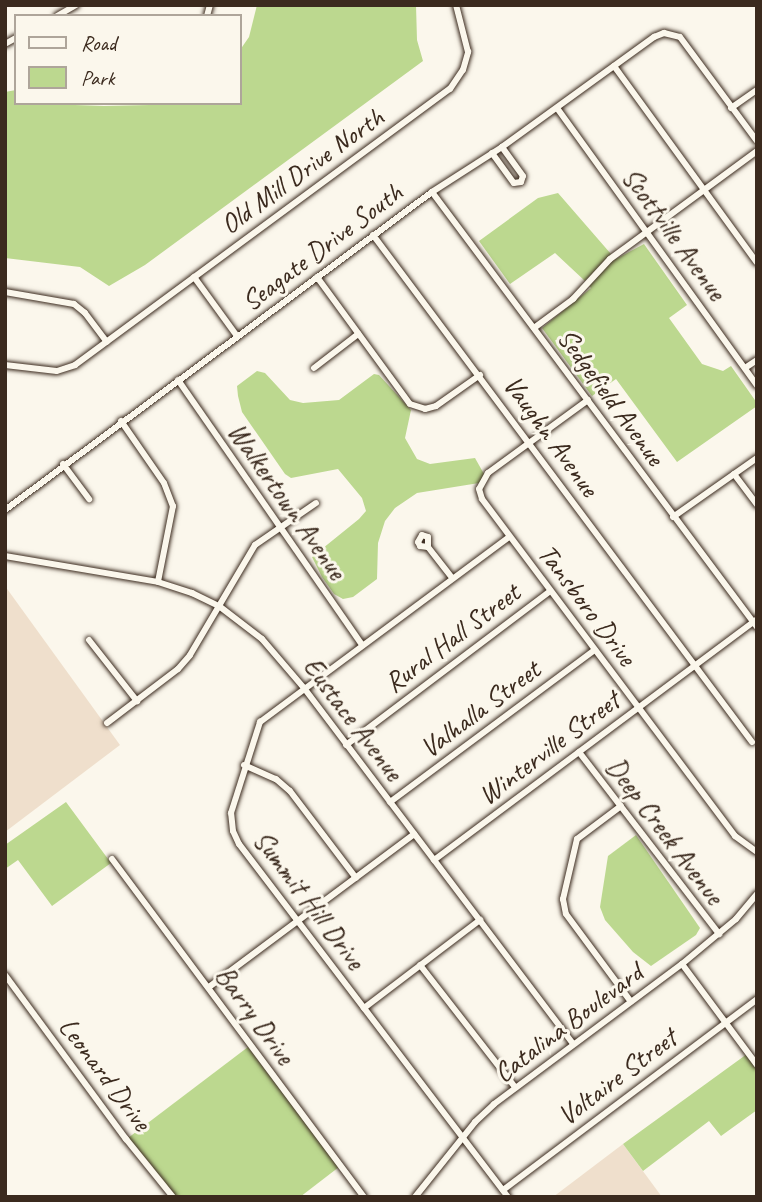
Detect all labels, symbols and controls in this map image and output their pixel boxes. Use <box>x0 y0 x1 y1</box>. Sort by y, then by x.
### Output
legend <box>14 14 242 105</box>
text: Road <box>81 30 116 56</box>
text: Park <box>81 65 114 91</box>
street label: Old Mill Drive North <box>213 100 391 242</box>
street label: Scottville Avenue <box>615 161 733 307</box>
street label: Seagate Drive South <box>235 176 409 318</box>
street label: Sedgefield Avenue <box>550 322 672 472</box>
street label: Vaughn Avenue <box>496 369 606 503</box>
street label: Walkertown Avenue <box>221 416 353 586</box>
street label: Tansboro Drive <box>530 537 644 673</box>
street label: Rural Hall Street <box>377 576 527 700</box>
street label: Eustace Avenue <box>296 651 410 787</box>
street label: Valhalla Street <box>413 653 547 765</box>
street label: Winterville Street <box>472 684 626 812</box>
street label: Deep Creek Avenue <box>599 751 731 911</box>
street label: Summit Hill Drive <box>246 824 372 976</box>
street label: Catalina Boulevard <box>487 956 649 1090</box>
street label: Barry Drive <box>208 959 302 1071</box>
street label: Leonard Drive <box>52 1011 158 1137</box>
street label: Voltaire Street <box>551 1021 683 1133</box>

